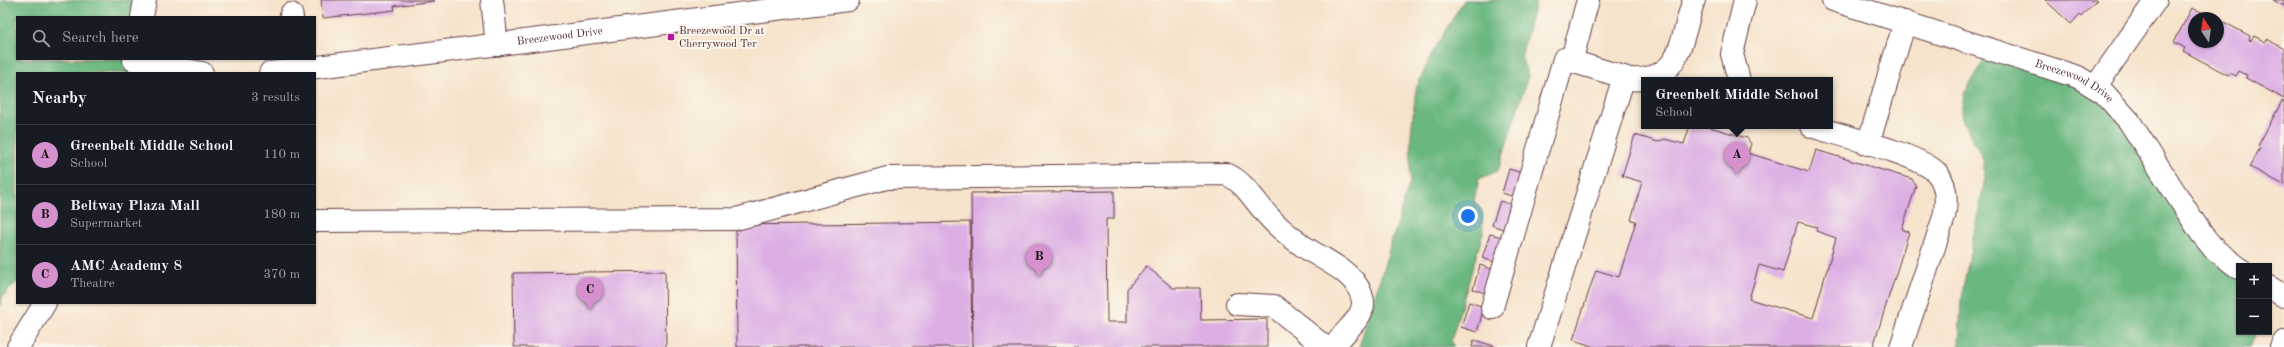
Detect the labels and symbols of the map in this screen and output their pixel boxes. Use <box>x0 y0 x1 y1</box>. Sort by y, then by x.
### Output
north arrow <box>2188 12 2224 48</box>
street label: Breezewood Drive <box>516 26 603 47</box>
place label: Breezewood Dr at Cherrywood Ter <box>679 26 764 50</box>
marker: Breezewood Dr at Cherrywood Ter <box>666 32 676 42</box>
street label: Breezewood Drive <box>2033 58 2115 105</box>
pin: A <box>1724 142 1750 175</box>
your location <box>1458 206 1478 226</box>
pin: B <box>1026 244 1052 277</box>
pin: C <box>577 277 603 310</box>

